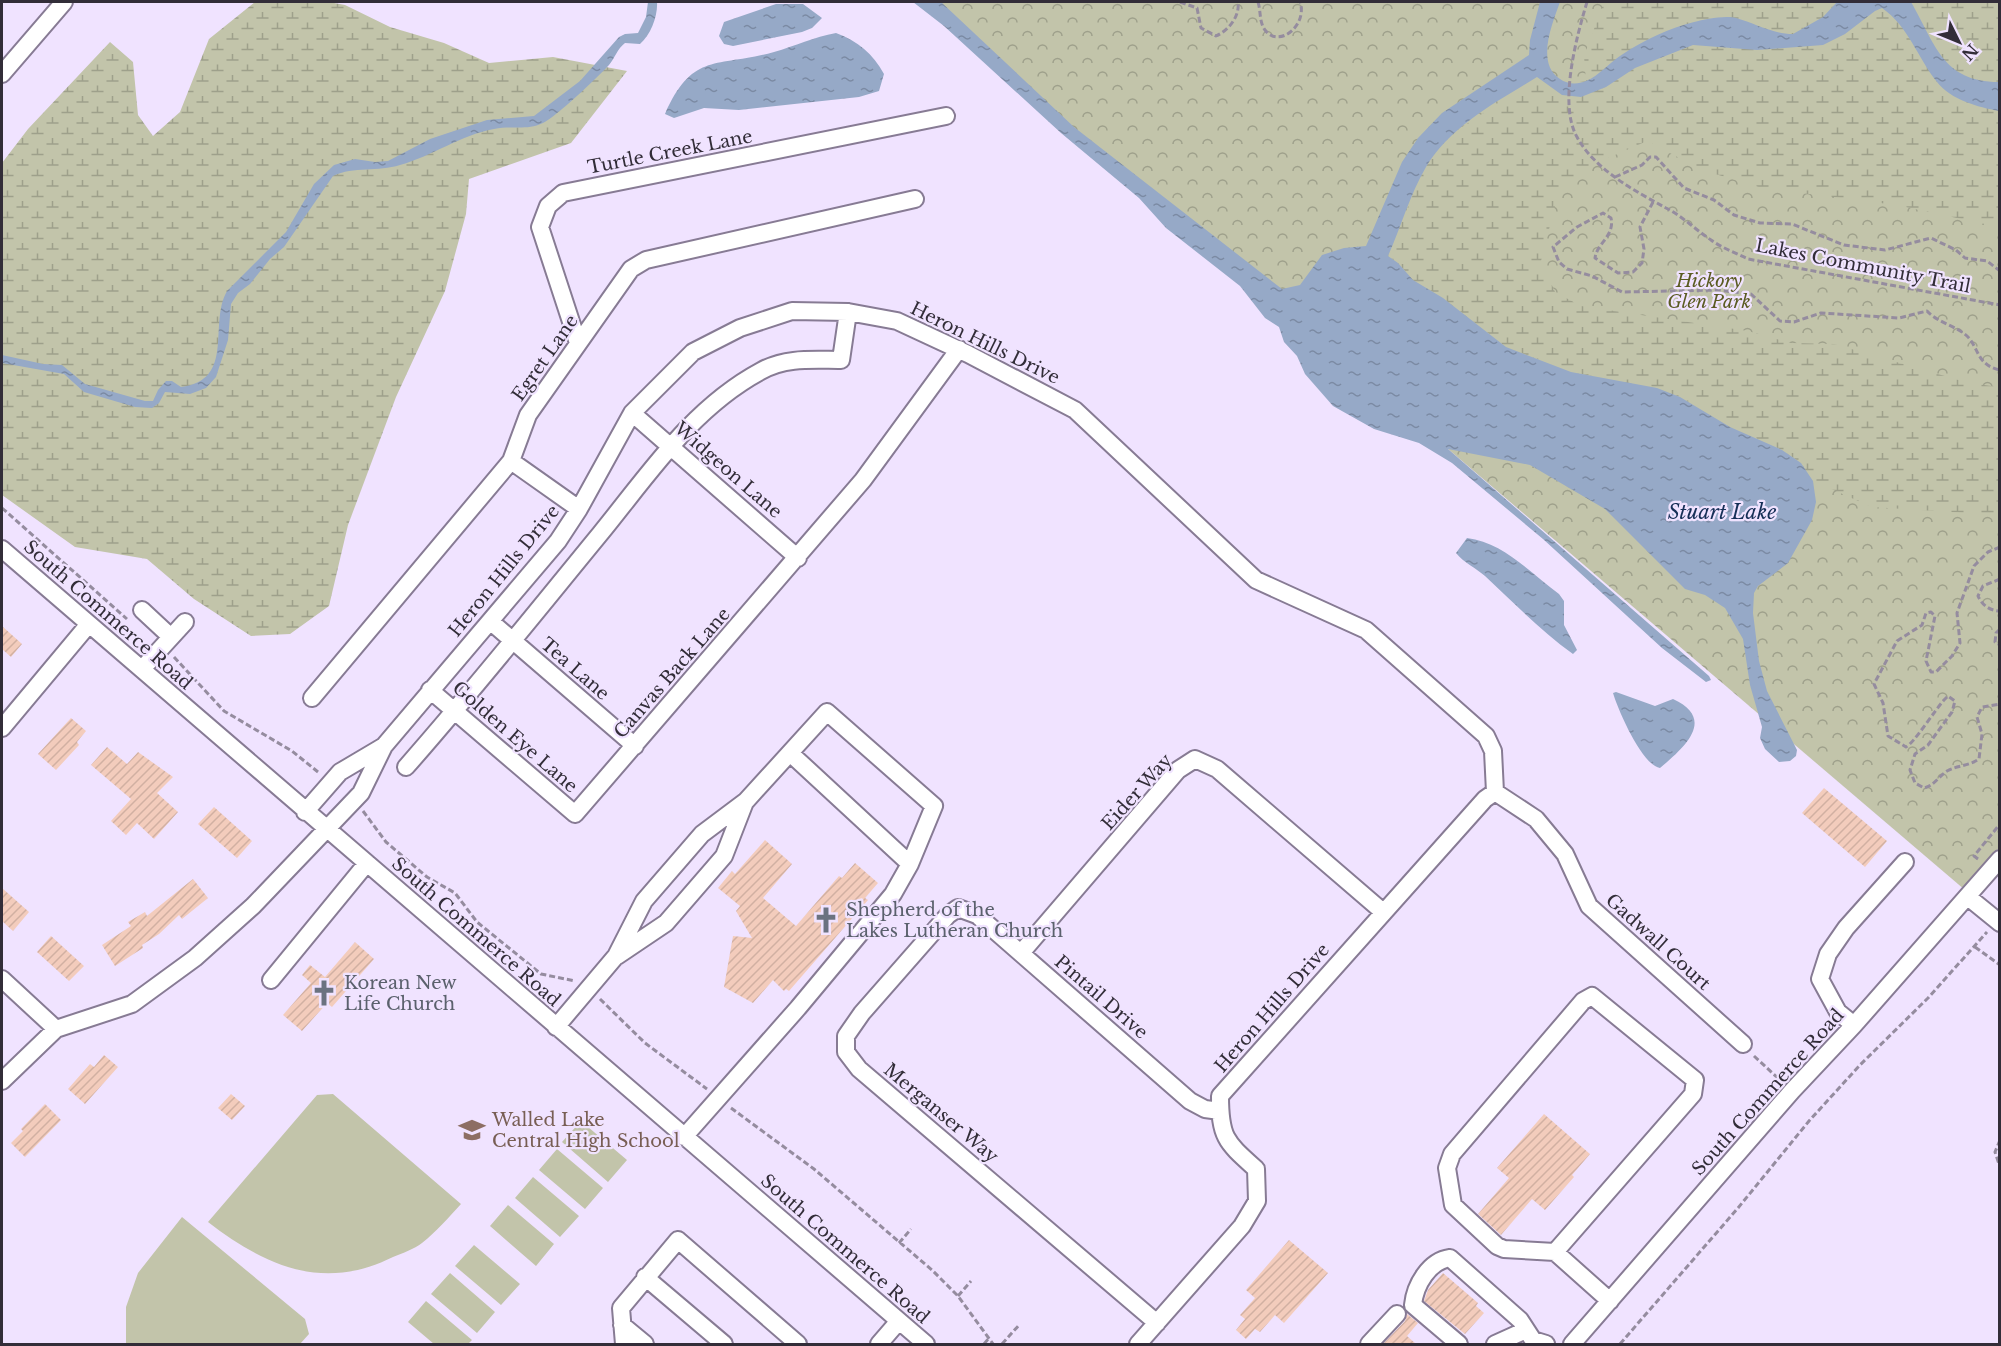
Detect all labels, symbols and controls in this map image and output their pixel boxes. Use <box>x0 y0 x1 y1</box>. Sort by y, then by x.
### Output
north arrow <box>1929 12 1989 72</box>
text: N <box>1958 40 1982 65</box>
street label: Turtle Creek Lane <box>586 125 754 179</box>
street label: Lakes Community Trail <box>1754 234 1973 298</box>
park label: Hickory Glen Park <box>1667 270 1751 313</box>
street label: Heron Hills Drive <box>907 297 1063 389</box>
street label: Egret Lane <box>507 311 583 405</box>
street label: Widgeon Lane <box>669 417 786 523</box>
water label: Stuart Lake <box>1668 500 1776 524</box>
street label: Heron Hills Drive <box>444 501 564 641</box>
street label: South Commerce Road <box>19 536 197 694</box>
street label: Canvas Back Lane <box>609 603 735 743</box>
street label: Tea Lane <box>536 633 614 705</box>
street label: Golden Eye Lane <box>448 677 582 797</box>
street label: Eider Way <box>1097 749 1177 835</box>
street label: South Commerce Road <box>387 853 565 1011</box>
street label: Gadwall Court <box>1601 889 1715 995</box>
place label: Shepherd of the Lakes Lutheran Church <box>846 899 1063 942</box>
church icon: Shepherd of the Lakes Lutheran Church <box>811 905 841 935</box>
street label: Heron Hills Drive <box>1210 939 1334 1077</box>
street label: Pintail Drive <box>1050 951 1152 1043</box>
place label: Korean New Life Church <box>344 972 457 1015</box>
church icon: Korean New Life Church <box>309 978 339 1008</box>
street label: South Commerce Road <box>1687 1004 1849 1180</box>
street label: Merganser Way <box>879 1059 1003 1168</box>
place label: Walled Lake Central High School <box>491 1109 680 1152</box>
school or university icon: Walled Lake Central High School <box>457 1115 487 1145</box>
street label: South Commerce Road <box>756 1170 934 1328</box>

